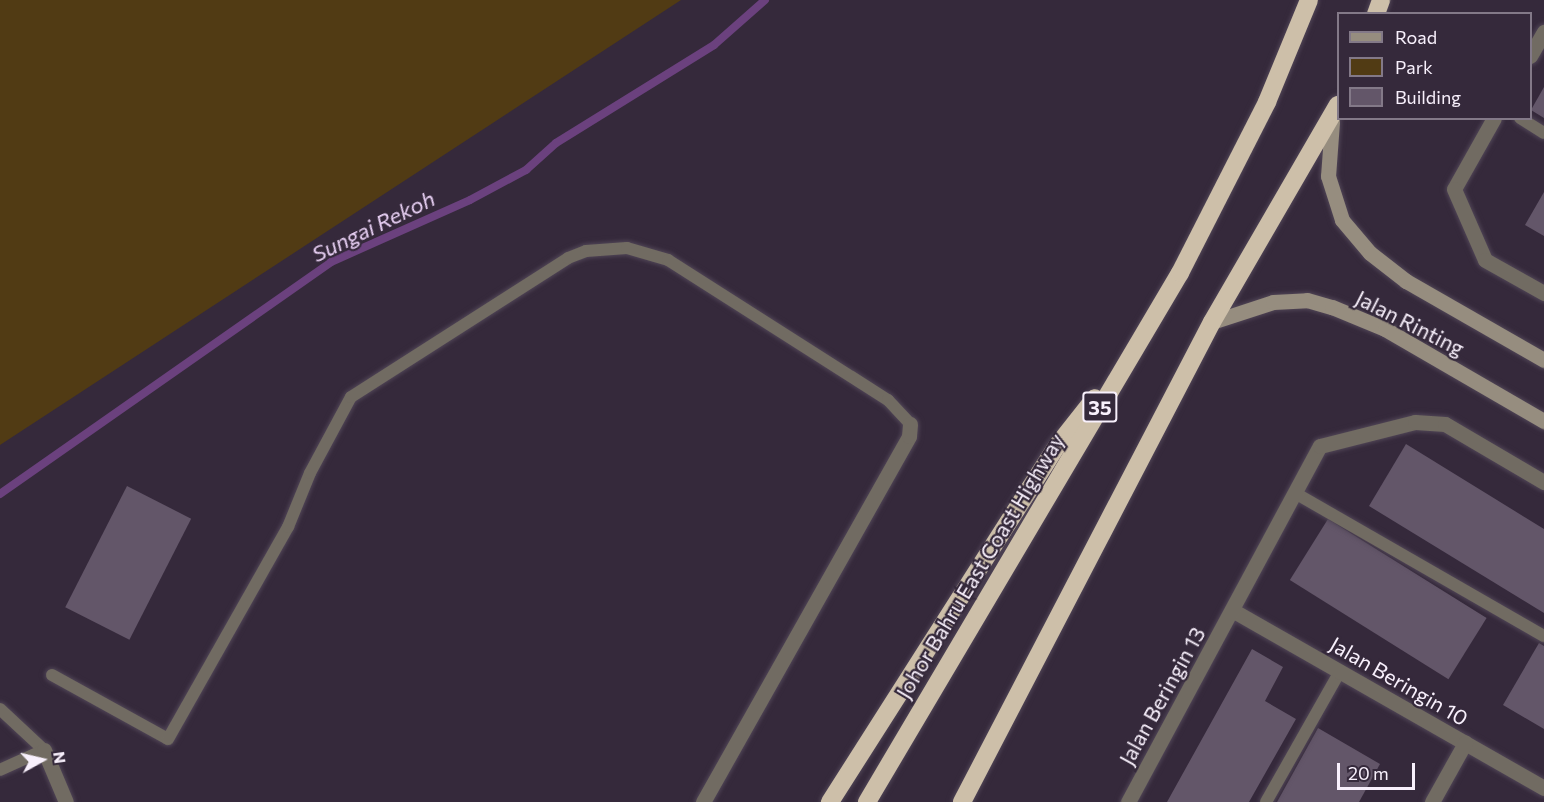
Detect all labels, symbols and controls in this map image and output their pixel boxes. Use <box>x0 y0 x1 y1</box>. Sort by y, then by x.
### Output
legend <box>1337 12 1532 120</box>
text: Road <box>1395 26 1437 48</box>
text: Park <box>1395 56 1433 78</box>
text: Building <box>1395 86 1461 108</box>
water label: Sungai Rekoh <box>307 185 439 267</box>
street label: Jalan Rinting <box>1352 285 1468 361</box>
road number: 35 <box>1082 390 1118 424</box>
street label: Johor Bahru East Coast Highway <box>891 429 1069 703</box>
street label: Jalan Beringin 13 <box>1114 623 1210 769</box>
street label: Jalan Beringin 10 <box>1325 631 1473 731</box>
north arrow <box>12 730 72 790</box>
text: N <box>50 750 71 765</box>
scale bar <box>1340 751 1418 789</box>
text: 20 m <box>1348 762 1389 784</box>

